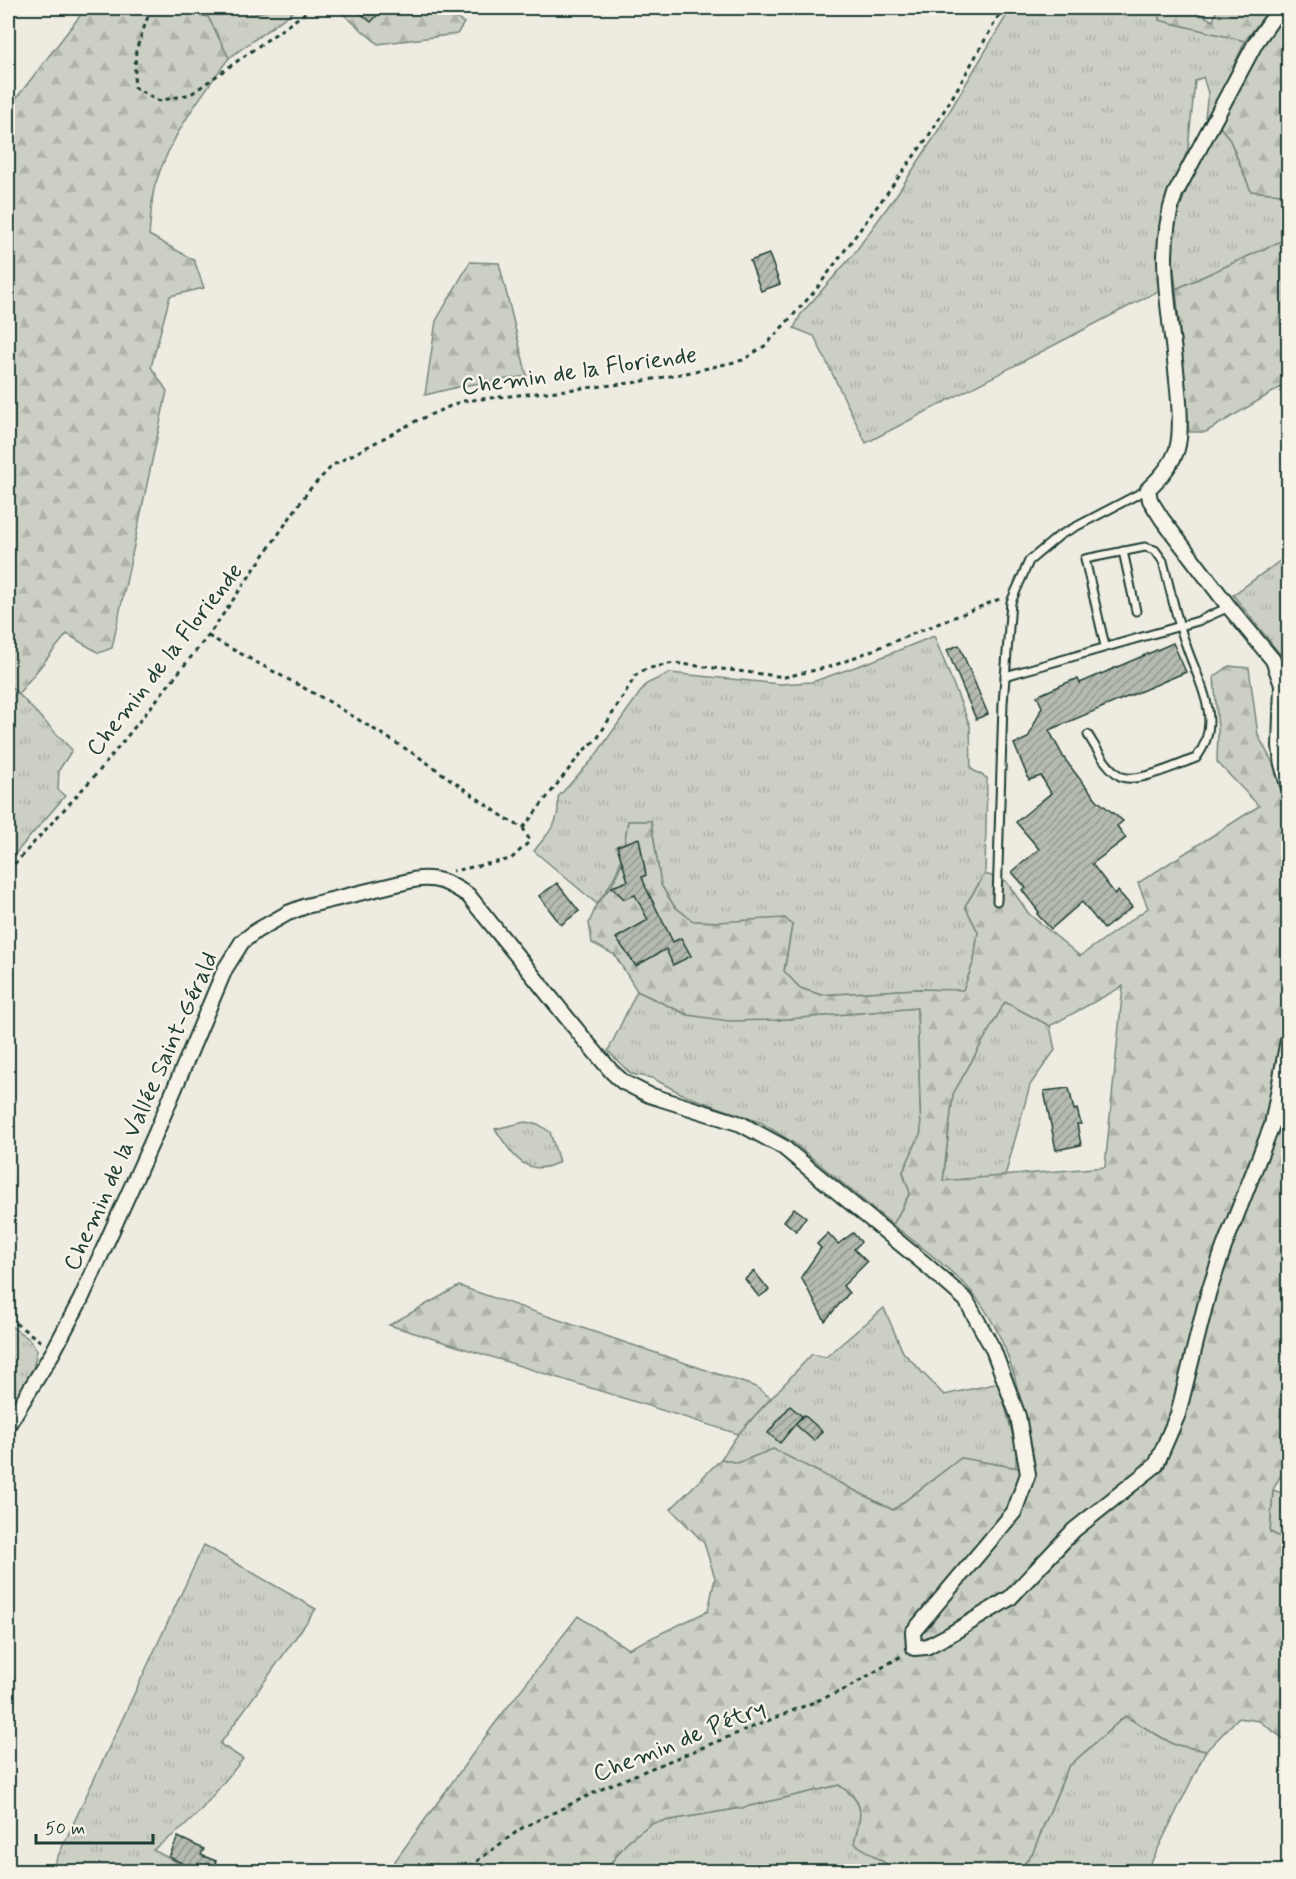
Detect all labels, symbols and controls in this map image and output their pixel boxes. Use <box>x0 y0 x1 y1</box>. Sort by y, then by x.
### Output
street label: Chemin de la Floriende <box>459 340 699 403</box>
street label: Chemin de la Floriende <box>80 557 250 763</box>
street label: Chemin de la Vallée Saint-Gérald <box>57 947 226 1276</box>
street label: Chemin de Pétry <box>589 1693 770 1790</box>
scale bar <box>36 1807 153 1845</box>
text: 50 m <box>45 1817 85 1841</box>

